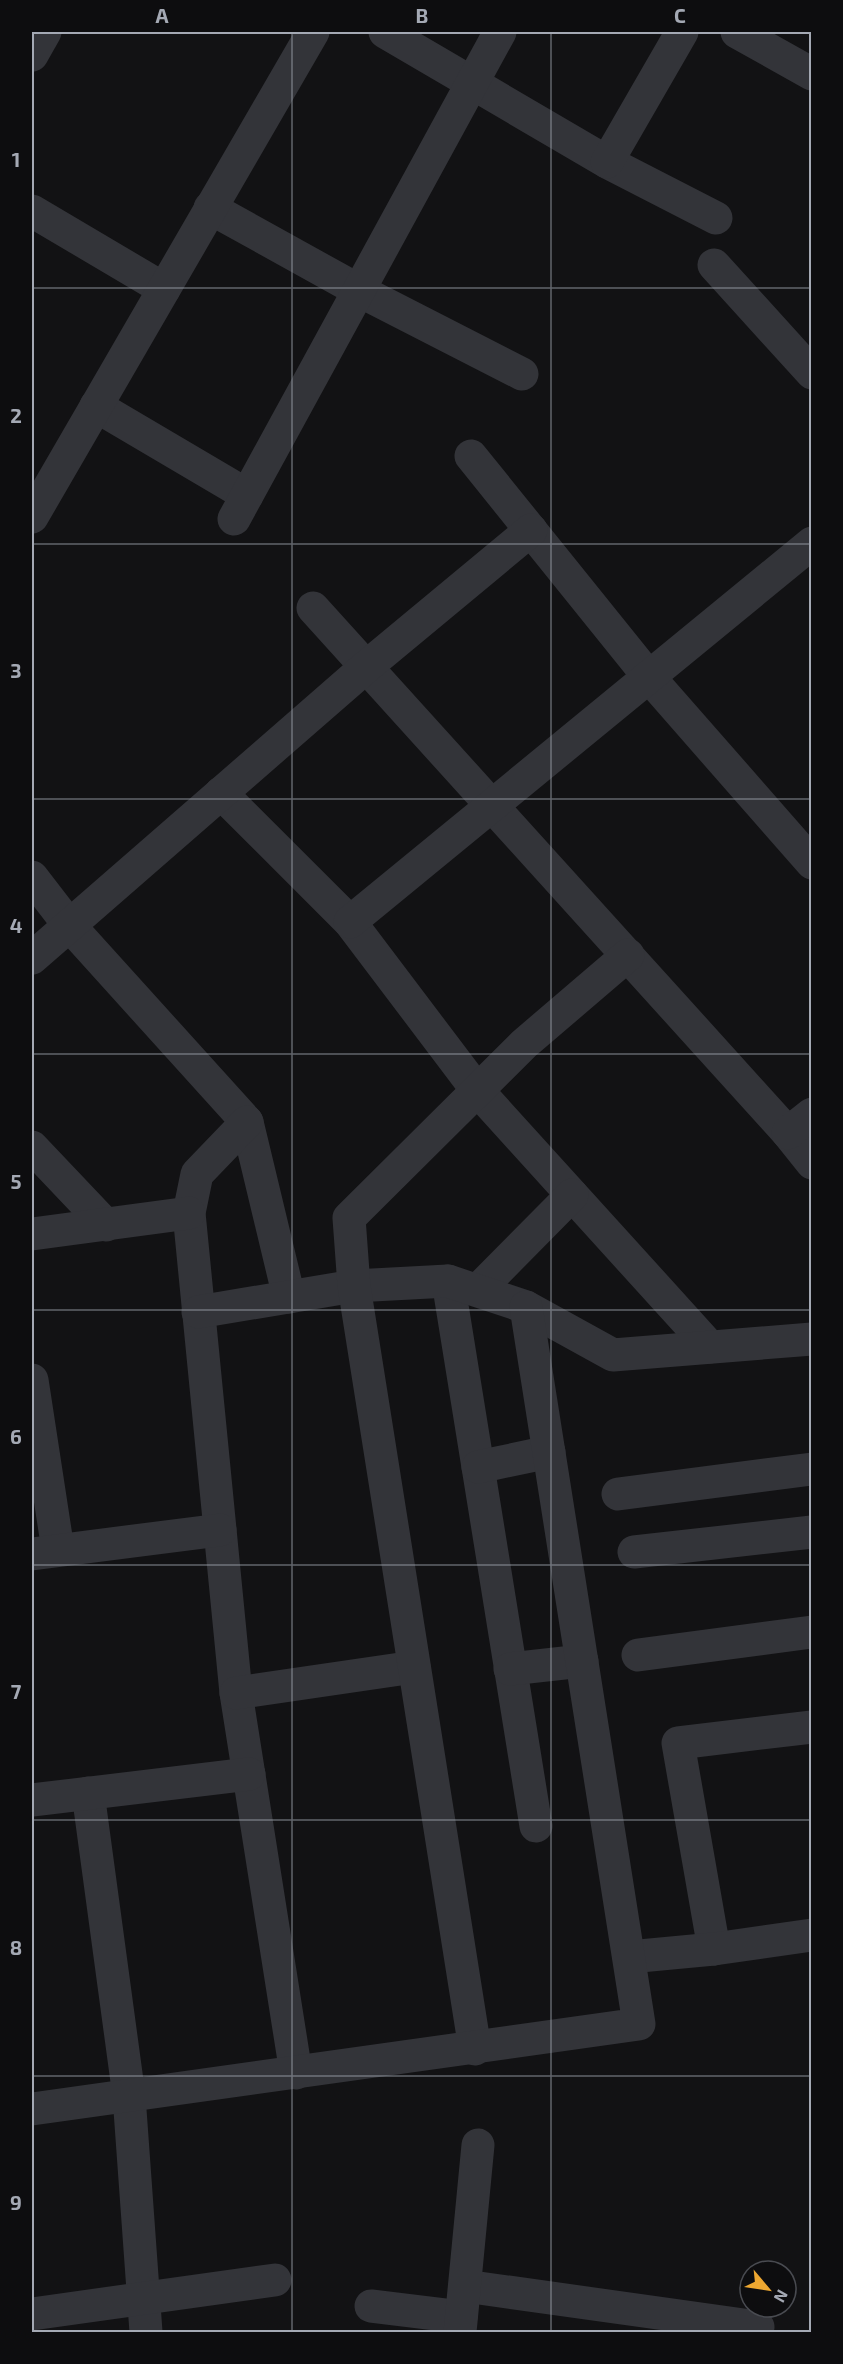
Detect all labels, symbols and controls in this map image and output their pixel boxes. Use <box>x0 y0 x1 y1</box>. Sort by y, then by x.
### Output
text: A <box>155 3 169 27</box>
text: B <box>416 3 428 27</box>
text: C <box>674 3 686 27</box>
text: 1 <box>12 147 20 171</box>
text: 2 <box>10 403 22 427</box>
text: 3 <box>10 658 22 682</box>
text: 4 <box>10 913 23 937</box>
text: 5 <box>10 1169 22 1193</box>
text: 6 <box>10 1424 22 1448</box>
text: 7 <box>11 1679 22 1703</box>
text: 8 <box>10 1935 22 1959</box>
text: 9 <box>10 2190 22 2214</box>
north arrow <box>738 2259 798 2319</box>
text: N <box>770 2287 793 2306</box>

